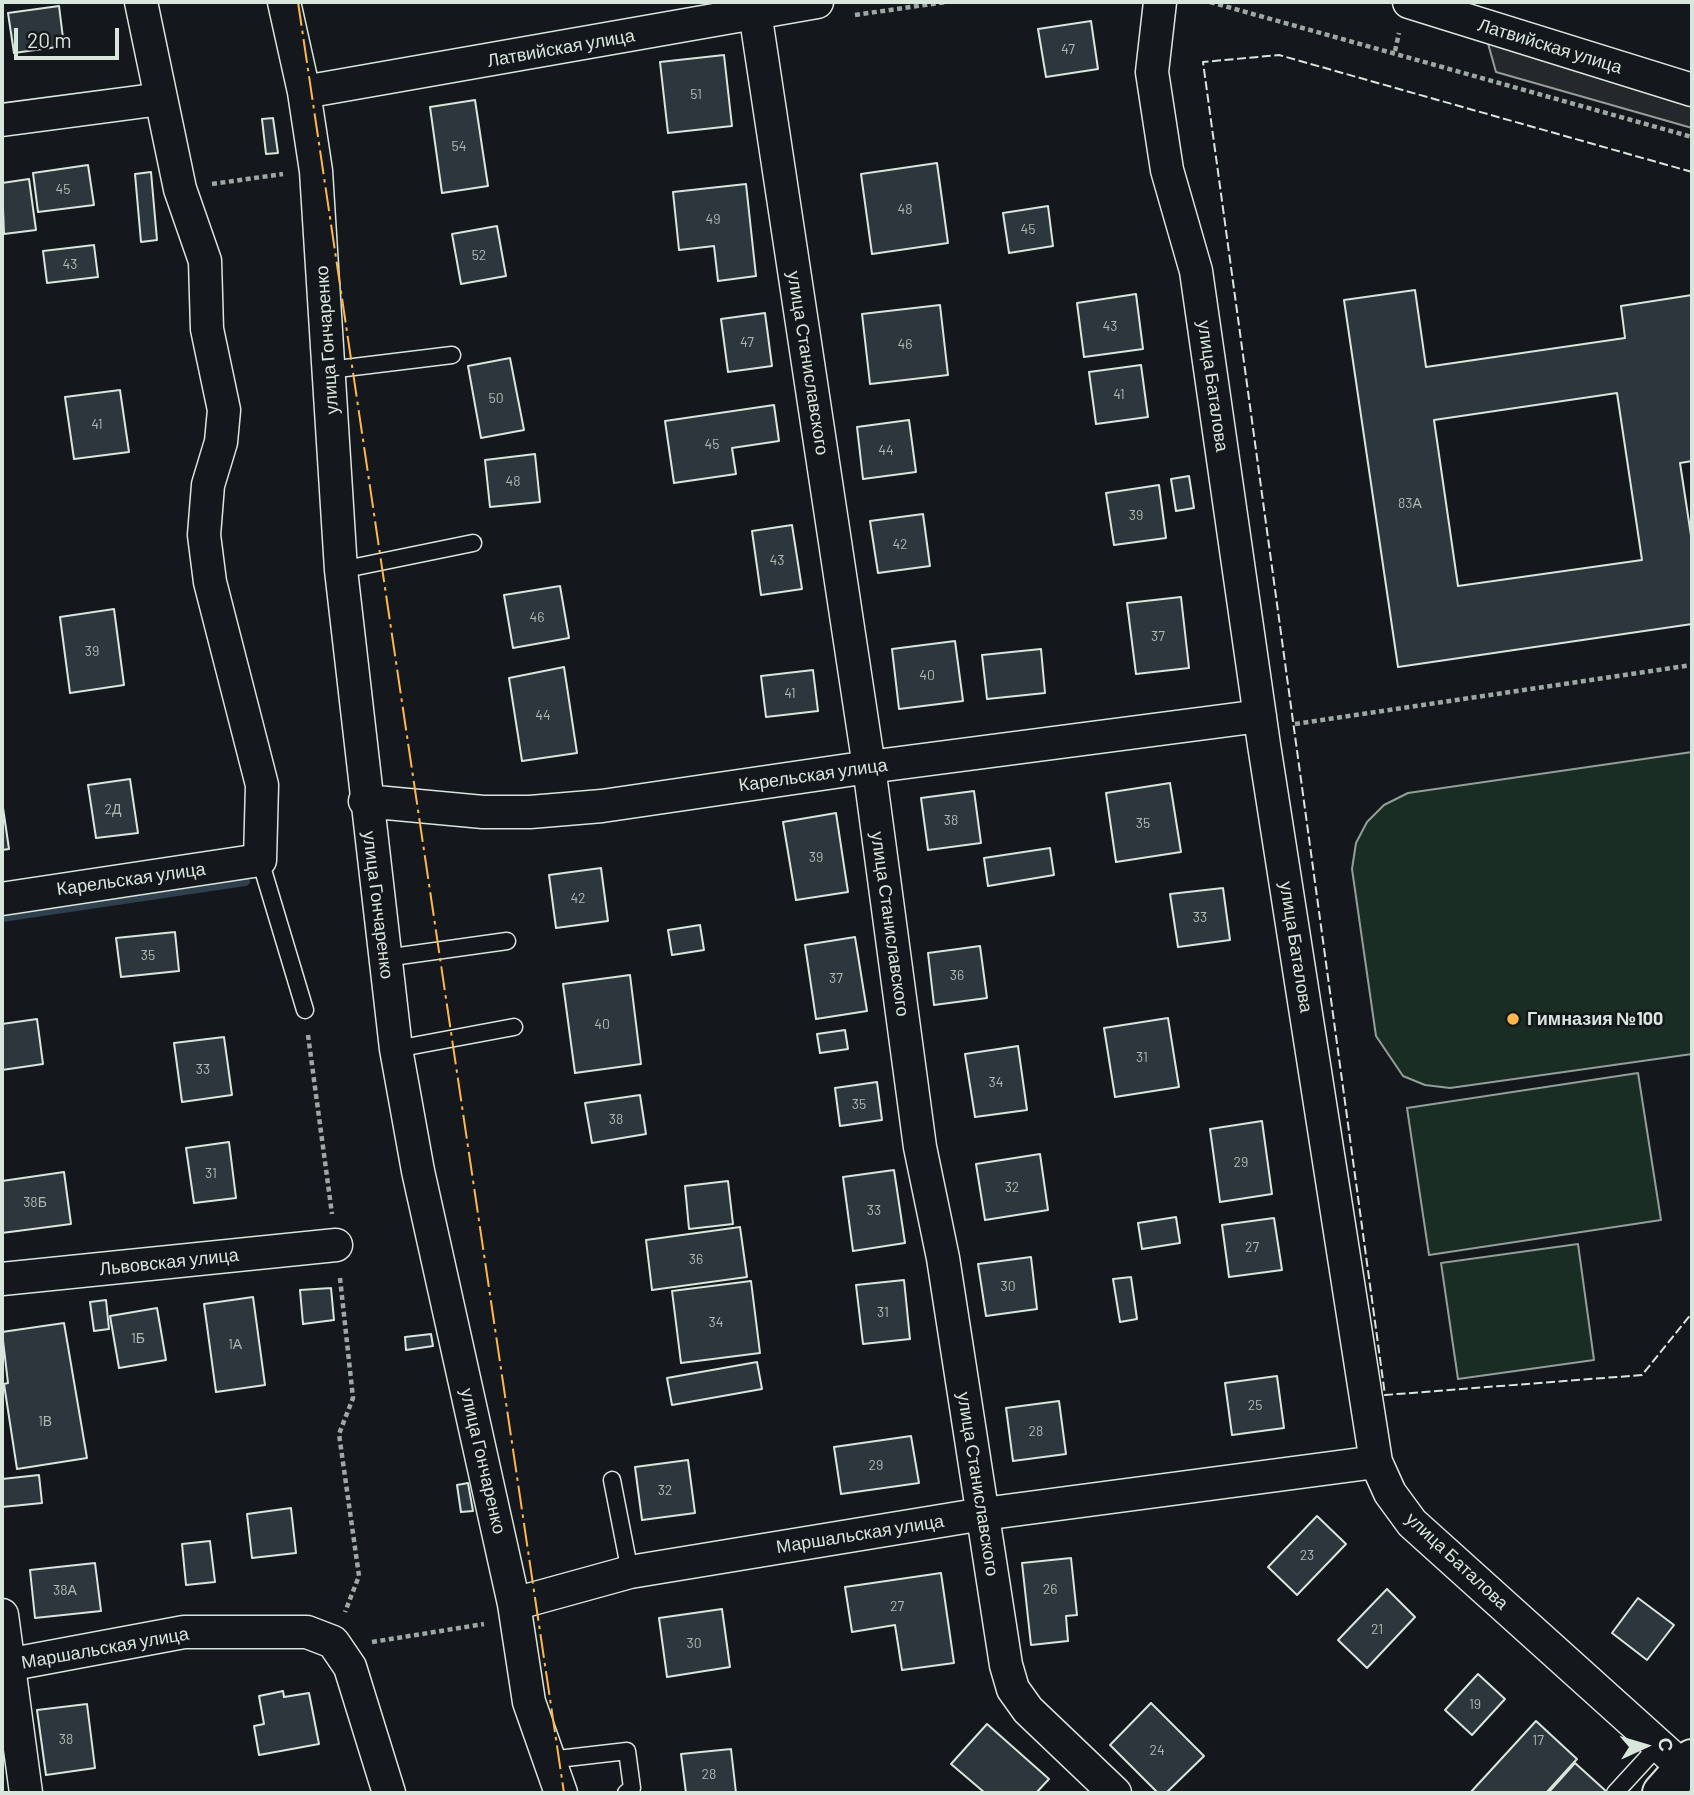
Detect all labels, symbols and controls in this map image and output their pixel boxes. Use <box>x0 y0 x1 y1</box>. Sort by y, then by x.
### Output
scale bar <box>18 14 122 58</box>
street label: Латвийская улица <box>1475 14 1625 78</box>
street label: Латвийская улица <box>486 24 636 72</box>
text: 20 m <box>27 27 72 52</box>
house number: 47 <box>1061 41 1075 57</box>
house number: 51 <box>690 86 702 102</box>
house number: 54 <box>452 138 466 154</box>
house number: 45 <box>56 181 70 197</box>
house number: 48 <box>897 201 913 217</box>
house number: 49 <box>705 211 721 227</box>
house number: 45 <box>1021 221 1035 237</box>
house number: 52 <box>472 247 486 263</box>
house number: 43 <box>63 256 77 272</box>
street label: улица Гончаренко <box>311 265 343 415</box>
street label: улица Станиславского <box>783 269 833 457</box>
house number: 43 <box>1103 318 1117 334</box>
street label: улица Баталова <box>1193 319 1233 453</box>
house number: 47 <box>740 334 754 350</box>
house number: 46 <box>898 336 912 352</box>
house number: 41 <box>1113 386 1125 402</box>
house number: 50 <box>488 390 504 406</box>
house number: 41 <box>91 416 103 432</box>
house number: 45 <box>705 436 719 452</box>
house number: 44 <box>878 442 894 458</box>
house number: 48 <box>505 473 521 489</box>
house number: 83А <box>1398 495 1422 511</box>
house number: 39 <box>1129 507 1143 523</box>
house number: 42 <box>892 536 908 552</box>
house number: 43 <box>770 552 784 568</box>
house number: 46 <box>530 609 544 625</box>
house number: 37 <box>1151 628 1165 644</box>
house number: 39 <box>85 643 99 659</box>
house number: 40 <box>919 667 935 683</box>
house number: 41 <box>784 685 796 701</box>
house number: 44 <box>535 707 551 723</box>
street label: Карельская улица <box>737 754 889 796</box>
house number: 2Д <box>105 801 121 817</box>
house number: 38 <box>944 812 958 828</box>
house number: 35 <box>1136 815 1150 831</box>
street label: улица Гончаренко <box>358 830 398 980</box>
street label: улица Станиславского <box>866 830 914 1018</box>
house number: 39 <box>809 849 823 865</box>
street label: Карельская улица <box>55 858 207 900</box>
street label: улица Баталова <box>1275 880 1317 1014</box>
house number: 42 <box>570 890 586 906</box>
house number: 33 <box>1193 909 1207 925</box>
house number: 35 <box>141 947 155 963</box>
house number: 36 <box>950 967 964 983</box>
house number: 37 <box>829 970 843 986</box>
place label: Гимназия №100 <box>1527 1008 1663 1030</box>
marker: Гимназия №100 <box>1505 1011 1521 1027</box>
house number: 40 <box>594 1016 610 1032</box>
house number: 31 <box>1136 1049 1148 1065</box>
house number: 33 <box>196 1061 210 1077</box>
house number: 34 <box>989 1074 1003 1090</box>
house number: 35 <box>852 1096 866 1112</box>
house number: 38 <box>609 1111 623 1127</box>
house number: 29 <box>1234 1154 1248 1170</box>
house number: 31 <box>205 1165 217 1181</box>
house number: 32 <box>1005 1179 1019 1195</box>
house number: 38Б <box>23 1194 47 1210</box>
house number: 33 <box>867 1202 881 1218</box>
house number: 27 <box>1245 1239 1259 1255</box>
street label: Львовская улица <box>98 1244 240 1280</box>
house number: 36 <box>689 1251 703 1267</box>
house number: 30 <box>1000 1278 1016 1294</box>
house number: 31 <box>877 1304 889 1320</box>
house number: 34 <box>709 1314 723 1330</box>
house number: 1Б <box>131 1330 145 1346</box>
house number: 1А <box>228 1336 242 1352</box>
street label: улица Гончаренко <box>456 1386 510 1536</box>
street label: улица Станиславского <box>953 1390 1003 1578</box>
house number: 25 <box>1248 1397 1262 1413</box>
house number: 1В <box>38 1413 52 1429</box>
house number: 28 <box>1029 1423 1043 1439</box>
house number: 29 <box>869 1457 883 1473</box>
house number: 32 <box>658 1482 672 1498</box>
street label: улица Баталова <box>1401 1508 1513 1614</box>
street label: Маршальская улица <box>775 1510 945 1558</box>
house number: 23 <box>1300 1547 1314 1563</box>
house number: 26 <box>1043 1581 1057 1597</box>
house number: 38А <box>53 1582 77 1598</box>
house number: 27 <box>890 1598 904 1614</box>
house number: 21 <box>1371 1621 1383 1637</box>
street label: Маршальская улица <box>20 1623 190 1673</box>
house number: 30 <box>686 1635 702 1651</box>
house number: 19 <box>1469 1696 1481 1712</box>
north arrow <box>1610 1711 1680 1781</box>
house number: 38 <box>59 1731 73 1747</box>
house number: 17 <box>1532 1732 1544 1748</box>
text: С <box>1654 1737 1678 1752</box>
house number: 24 <box>1149 1742 1165 1758</box>
house number: 28 <box>702 1766 716 1782</box>

